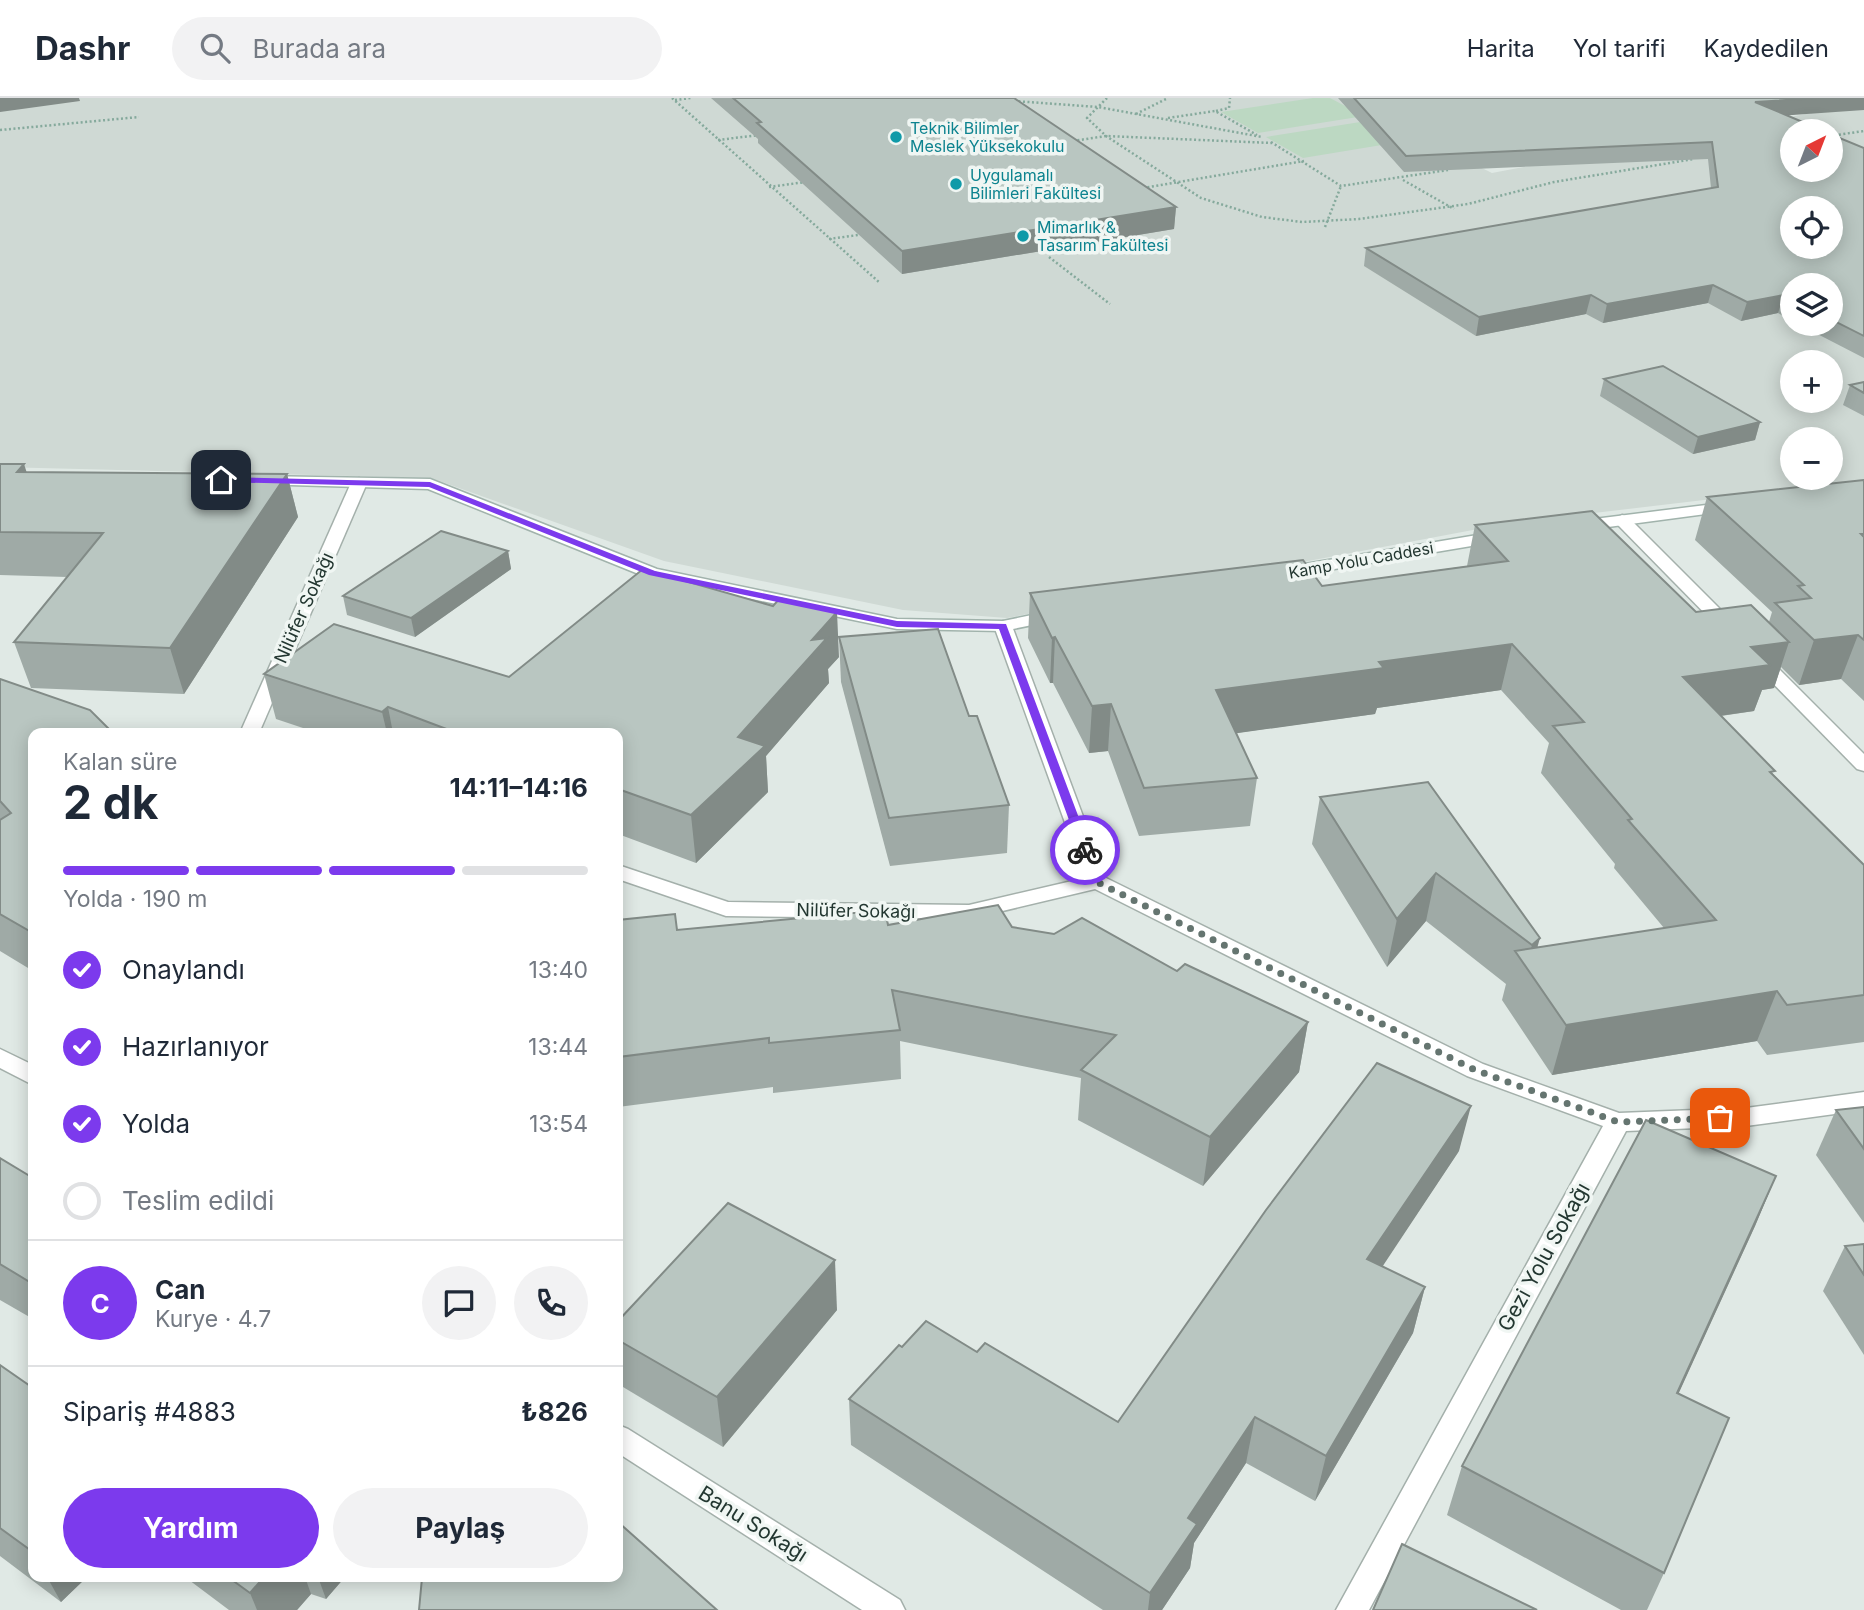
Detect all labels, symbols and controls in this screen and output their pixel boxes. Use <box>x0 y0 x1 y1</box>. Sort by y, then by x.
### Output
search box <box>172 17 662 80</box>
text: Dashr <box>35 28 130 68</box>
icon: search <box>196 29 234 67</box>
text: Burada ara <box>252 33 386 64</box>
text: Harita <box>1467 34 1535 63</box>
text: Yol tarifi <box>1573 34 1666 63</box>
text: Kaydedilen <box>1704 34 1829 63</box>
place label: Teknik Bilimler Meslek Yüksekokulu <box>910 118 1065 156</box>
north arrow <box>1780 119 1843 182</box>
map controls <box>1780 119 1843 490</box>
marker: Teknik Bilimler Meslek Yüksekokulu <box>888 129 904 145</box>
place label: Uygulamalı Bilimleri Fakültesi <box>970 165 1101 203</box>
marker: Uygulamalı Bilimleri Fakültesi <box>948 176 964 192</box>
button: locate <box>1780 196 1843 259</box>
place label: Mimarlık & Tasarım Fakültesi <box>1037 217 1168 255</box>
marker: Mimarlık & Tasarım Fakültesi <box>1015 228 1031 244</box>
button: layers <box>1780 273 1843 336</box>
button: + <box>1780 350 1843 413</box>
button: − <box>1780 427 1843 490</box>
pin <box>191 450 251 510</box>
icon: home <box>202 461 240 499</box>
street label: Kamp Yolu Caddesi <box>1287 537 1435 583</box>
street label: Nilüfer Sokağı <box>270 549 337 666</box>
text: Kalan süre <box>63 748 177 776</box>
text: 14:11–14:16 <box>450 772 588 803</box>
text: 2 dk <box>63 774 159 830</box>
courier <box>1050 815 1120 885</box>
icon: bike <box>1066 831 1104 869</box>
text: Yolda · 190 m <box>63 885 208 913</box>
street label: Nilüfer Sokağı <box>796 899 916 922</box>
icon: check <box>63 951 101 989</box>
text: Onaylandı <box>122 954 245 985</box>
text: 13:40 <box>528 956 588 984</box>
icon: check <box>63 1028 101 1066</box>
text: Hazırlanıyor <box>122 1031 269 1062</box>
text: 13:44 <box>528 1033 588 1061</box>
pin <box>1690 1088 1750 1148</box>
icon: bag <box>1701 1099 1739 1137</box>
icon: check <box>63 1105 101 1143</box>
text: Yolda <box>122 1108 190 1139</box>
text: 13:54 <box>529 1110 588 1138</box>
street label: Gezi Yolu Sokağı <box>1492 1178 1595 1335</box>
text: Teslim edildi <box>122 1185 274 1216</box>
button: chat <box>422 1266 496 1340</box>
button: phone <box>514 1266 588 1340</box>
text: Can <box>155 1274 206 1305</box>
text: C <box>90 1288 110 1319</box>
text: Kurye · 4.7 <box>155 1305 271 1333</box>
text: Sipariş #4883 <box>63 1396 236 1427</box>
text: ₺826 <box>521 1396 588 1427</box>
street label: Banu Sokağı <box>694 1480 812 1567</box>
button: Yardım <box>63 1488 319 1568</box>
button: Paylaş <box>333 1488 588 1568</box>

